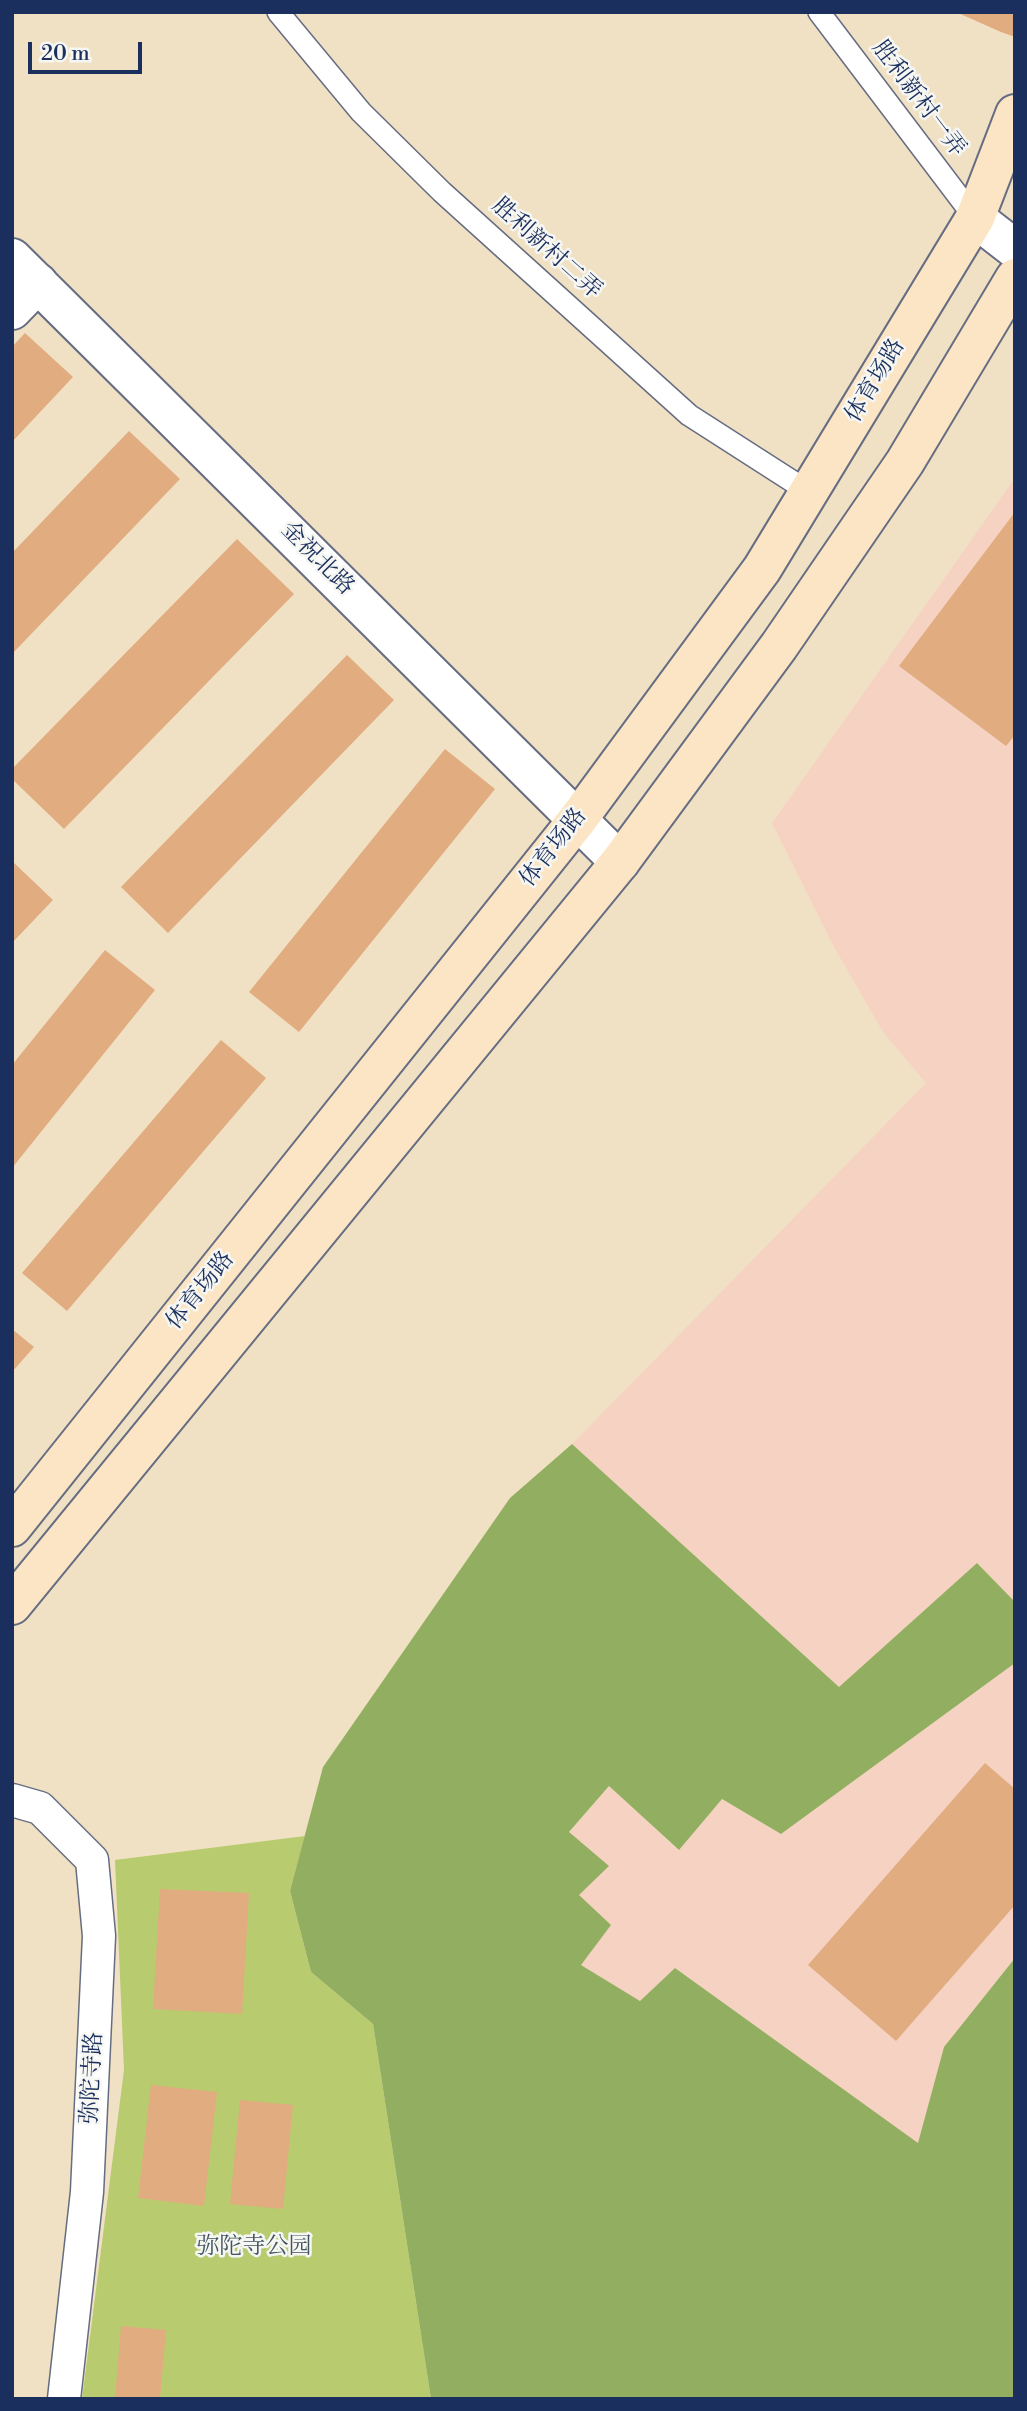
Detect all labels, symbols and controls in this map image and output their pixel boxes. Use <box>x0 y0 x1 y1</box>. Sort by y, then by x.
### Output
scale bar <box>32 28 145 72</box>
street label: 胜利新村一弄 <box>865 36 971 162</box>
text: 20 m <box>41 41 90 67</box>
street label: 胜利新村二弄 <box>485 193 607 305</box>
street label: 体育场路 <box>840 334 912 428</box>
street label: 金祝北路 <box>275 517 359 601</box>
street label: 体育场路 <box>515 803 593 893</box>
street label: 体育场路 <box>161 1247 241 1335</box>
street label: 弥陀寺路 <box>77 2031 109 2125</box>
park label: 弥陀寺公园 <box>197 2233 311 2261</box>

